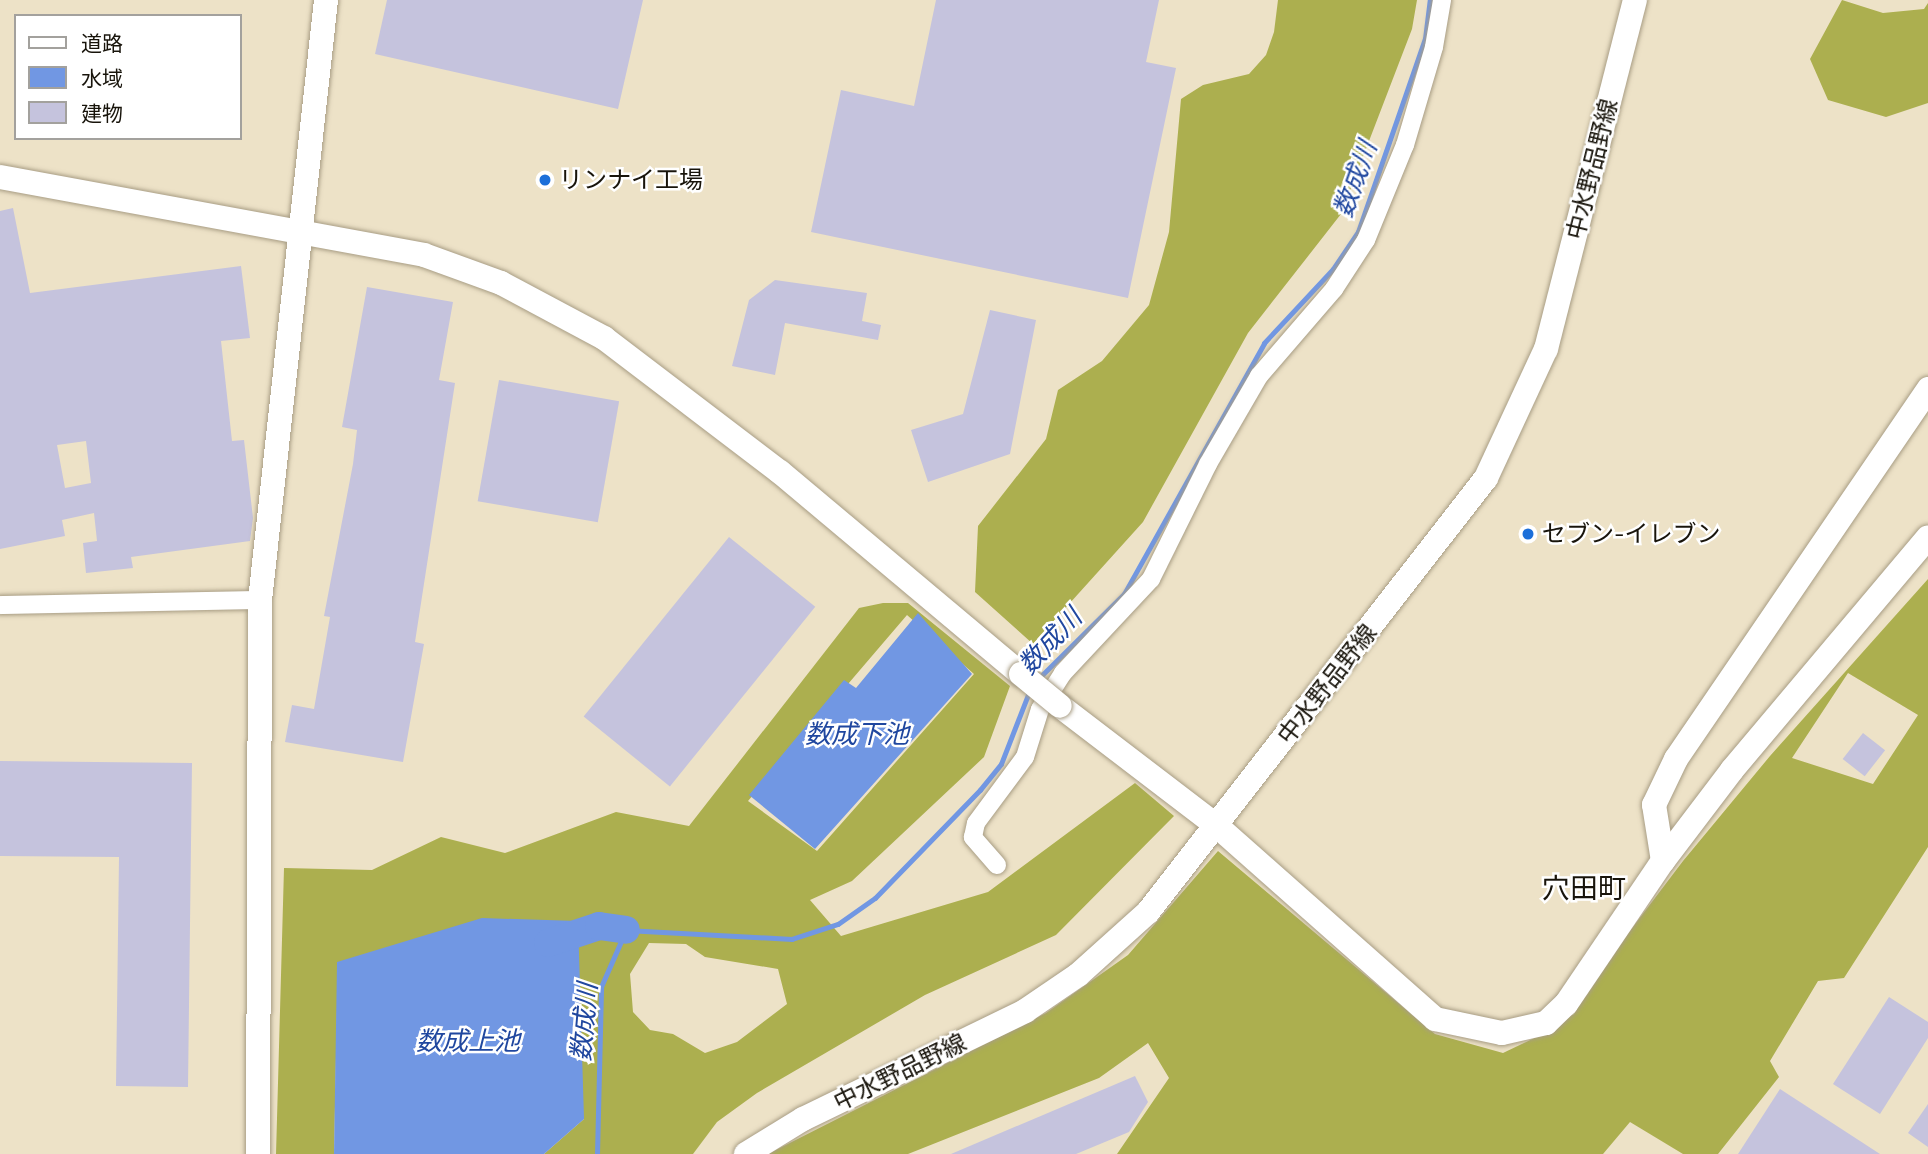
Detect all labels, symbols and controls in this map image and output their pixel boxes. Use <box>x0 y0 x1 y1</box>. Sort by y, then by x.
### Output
legend <box>14 14 242 140</box>
text: 道路 <box>81 27 123 59</box>
text: 水域 <box>81 62 123 94</box>
street label: 中水野品野線 <box>1561 96 1623 242</box>
text: 建物 <box>81 97 123 129</box>
water label: 数成川 <box>1327 137 1383 221</box>
place label: リンナイ工場 <box>559 166 703 194</box>
marker: リンナイ工場 <box>537 172 553 188</box>
place label: セブン-イレブン <box>1542 520 1721 548</box>
marker: セブン-イレブン <box>1520 526 1536 542</box>
water label: 数成川 <box>1012 602 1088 680</box>
street label: 中水野品野線 <box>1271 618 1383 750</box>
water label: 数成下池 <box>805 718 909 750</box>
district label: 穴田町 <box>1542 871 1626 905</box>
water label: 数成川 <box>565 982 603 1062</box>
water label: 数成上池 <box>416 1025 520 1057</box>
street label: 中水野品野線 <box>829 1027 971 1117</box>

